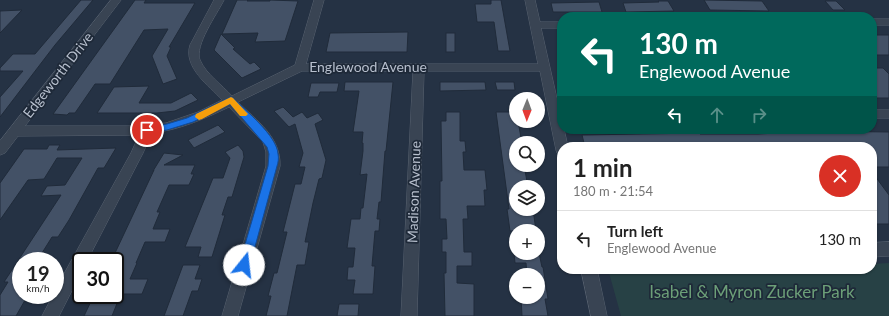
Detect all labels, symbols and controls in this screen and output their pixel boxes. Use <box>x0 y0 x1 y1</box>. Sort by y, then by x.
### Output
text: 130 m <box>639 26 718 60</box>
icon: left <box>573 28 625 80</box>
street label: Edgeworth Drive <box>19 29 96 121</box>
street label: Englewood Avenue <box>309 58 427 75</box>
text: Englewood Avenue <box>639 60 790 82</box>
north arrow <box>509 92 545 128</box>
map controls <box>509 92 545 304</box>
icon: left <box>664 104 686 126</box>
icon: ahead <box>706 104 728 126</box>
icon: right <box>748 104 770 126</box>
pin <box>130 113 164 147</box>
icon: arrive <box>136 119 158 141</box>
button: search <box>509 136 545 172</box>
street label: Madison Avenue <box>403 141 424 243</box>
text: 1 min <box>573 153 633 182</box>
button: close <box>819 155 861 197</box>
button: layers <box>509 180 545 216</box>
text: 180 m · 21:54 <box>573 183 653 199</box>
text: Turn left <box>607 222 663 240</box>
button: + <box>509 224 545 260</box>
icon: left <box>573 228 595 250</box>
text: 130 m <box>819 230 861 248</box>
text: Englewood Avenue <box>607 240 716 256</box>
position arrow <box>223 244 265 286</box>
speed limit sign: 30 <box>72 252 124 304</box>
text: 19 <box>26 261 50 285</box>
button: − <box>509 268 545 304</box>
park label: Isabel & Myron Zucker Park <box>649 281 855 302</box>
text: km/h <box>26 282 50 294</box>

